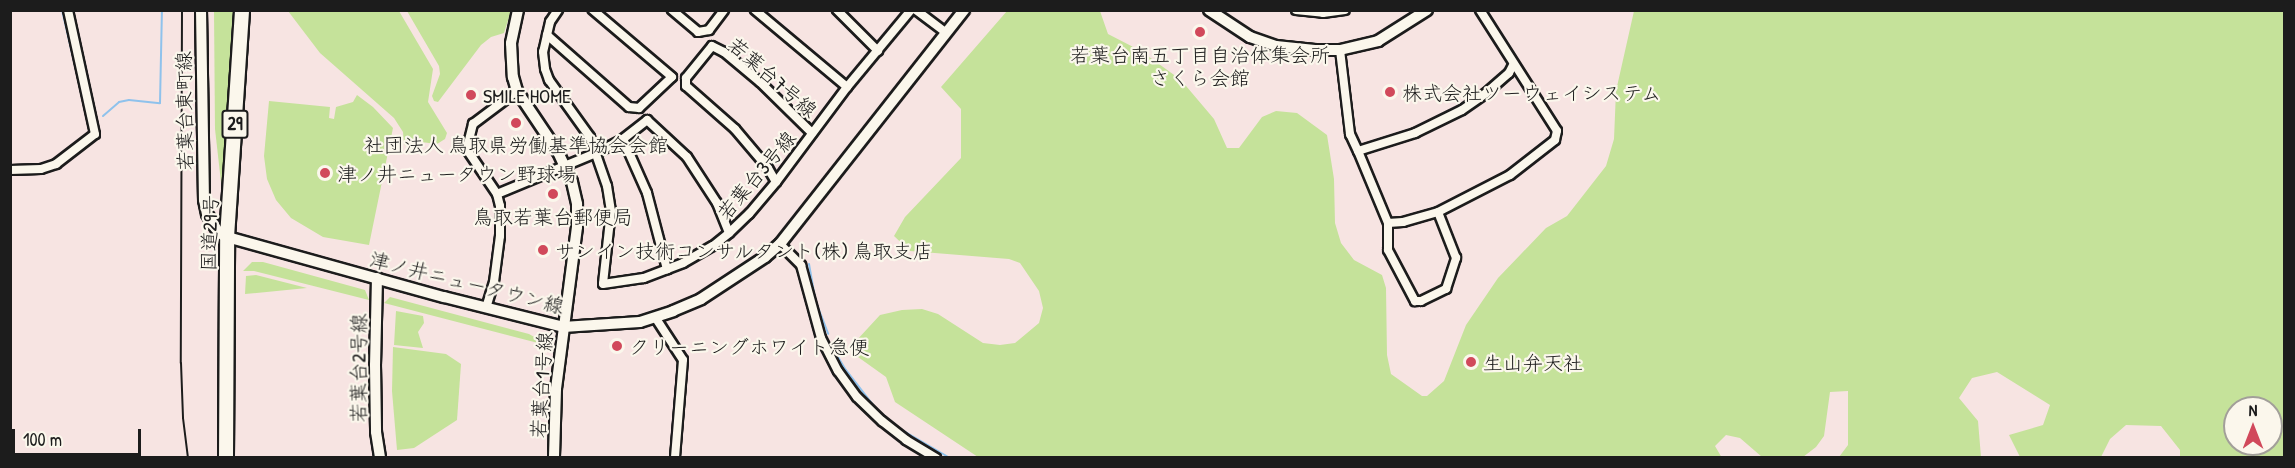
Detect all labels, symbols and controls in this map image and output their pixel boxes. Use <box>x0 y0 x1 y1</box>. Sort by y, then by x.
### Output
marker: 若葉台南五丁目自治体集会所 さくら会館 <box>1193 25 1207 39</box>
street label: 若葉台7号線 <box>724 32 822 122</box>
place label: 若葉台南五丁目自治体集会所 さくら会館 <box>1070 42 1330 89</box>
street label: 若葉台東町線 <box>171 51 197 171</box>
place label: 株式会社ツーウェイシステム <box>1402 80 1662 104</box>
place label: SMILE HOME <box>483 83 571 107</box>
marker: 株式会社ツーウェイシステム <box>1383 85 1397 99</box>
marker: SMILE HOME <box>464 88 478 102</box>
road number: 29 <box>220 109 250 139</box>
marker: 社団法人 鳥取県労働基準協会会館 <box>509 116 523 130</box>
street label: 若葉台3号線 <box>712 126 800 224</box>
place label: 社団法人 鳥取県労働基準協会会館 <box>364 132 668 156</box>
place label: 津ノ井ニュータウン野球場 <box>337 161 577 185</box>
marker: 津ノ井ニュータウン野球場 <box>318 166 332 180</box>
marker: 鳥取若葉台郵便局 <box>546 187 560 201</box>
street label: 国道29号 <box>196 194 222 272</box>
place label: 鳥取若葉台郵便局 <box>473 204 633 228</box>
place label: サンイン技術コンサルタント(株) 鳥取支店 <box>555 238 934 262</box>
marker: サンイン技術コンサルタント(株) 鳥取支店 <box>536 243 550 257</box>
street label: 津ノ井ニュータウン線 <box>367 246 567 318</box>
street label: 若葉台2号線 <box>346 313 370 423</box>
street label: 若葉台1号線 <box>525 331 557 439</box>
place label: クリーニングホワイト急便 <box>629 334 869 358</box>
marker: クリーニングホワイト急便 <box>610 339 624 353</box>
place label: 生山弁天社 <box>1483 350 1583 374</box>
marker: 生山弁天社 <box>1464 355 1478 369</box>
north arrow <box>2223 396 2283 456</box>
text: N <box>2249 399 2257 421</box>
scale bar <box>15 417 144 455</box>
text: 100 m <box>23 427 62 452</box>

